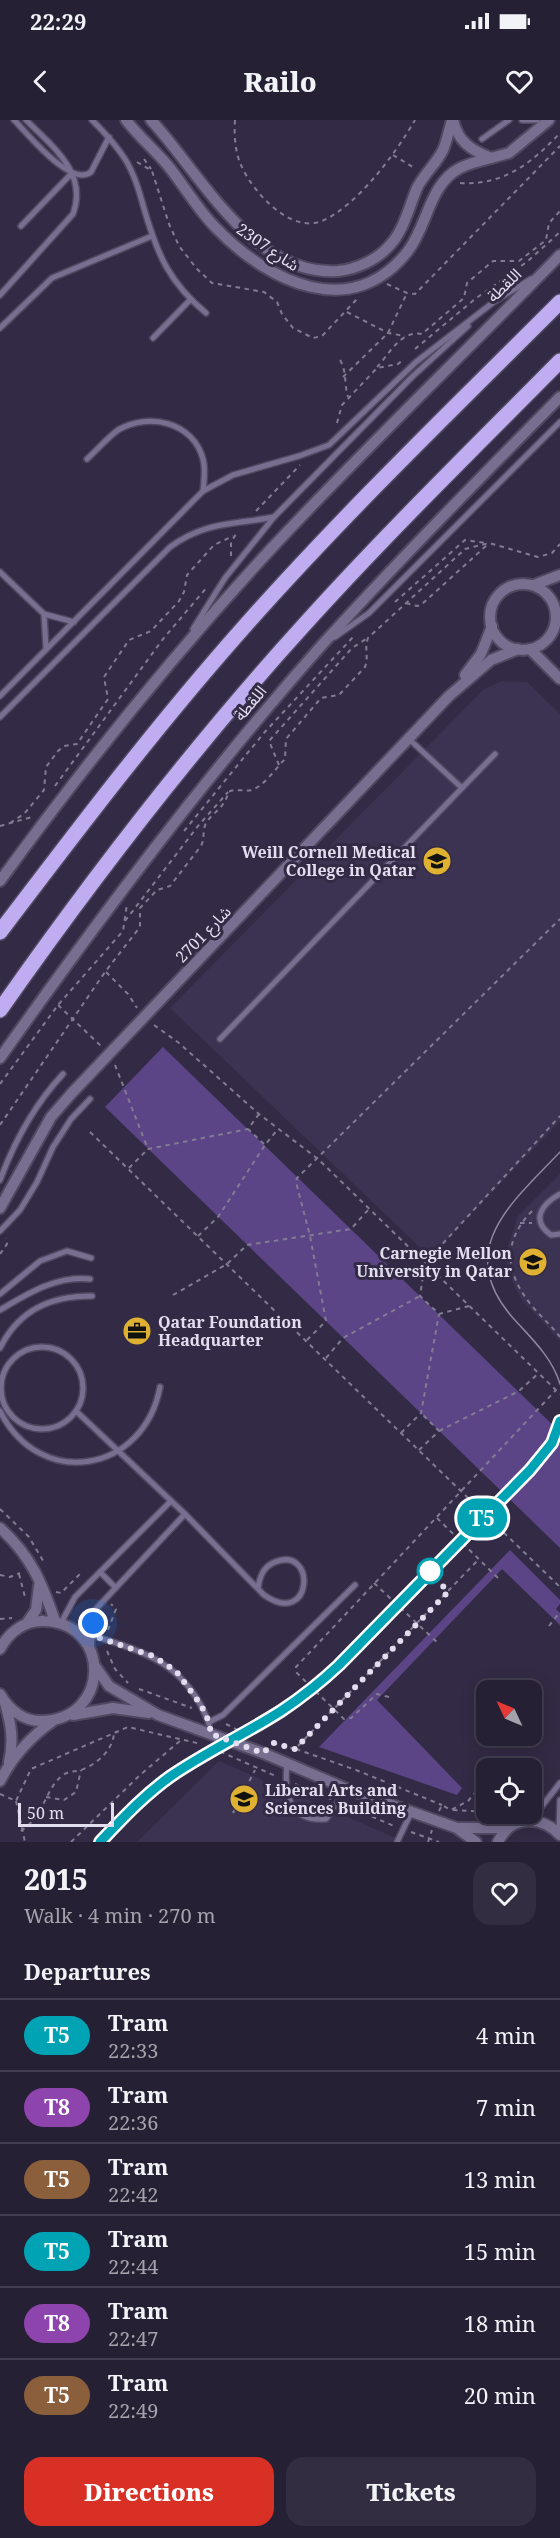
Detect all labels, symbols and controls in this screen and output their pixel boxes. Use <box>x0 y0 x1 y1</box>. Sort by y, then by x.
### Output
text: 22:29 <box>30 6 86 36</box>
text: Railo <box>243 63 317 100</box>
icon: back <box>24 65 57 98</box>
icon: heart <box>503 65 536 98</box>
street label: شارع 2307 <box>231 218 304 278</box>
street label: اللقطة <box>482 263 526 307</box>
street label: اللقطة <box>229 681 271 725</box>
place label: Weill Cornell Medical College in Qatar <box>241 841 417 881</box>
school or university icon: Weill Cornell Medical College in Qatar <box>421 845 453 877</box>
street label: شارع 2701 <box>170 901 237 969</box>
place label: Carnegie Mellon University in Qatar <box>356 1242 513 1282</box>
school or university icon: Carnegie Mellon University in Qatar <box>517 1246 549 1278</box>
place label: Qatar Foundation Headquarter <box>158 1311 302 1351</box>
office icon: Qatar Foundation Headquarter <box>121 1315 153 1347</box>
line badge: T5 <box>455 1498 509 1538</box>
text: T5 <box>469 1504 495 1532</box>
unlabelled marker <box>417 1558 443 1584</box>
your location <box>78 1608 108 1638</box>
north arrow <box>476 1680 542 1746</box>
map controls <box>476 1680 542 1824</box>
button: locate <box>476 1758 542 1824</box>
place label: Liberal Arts and Sciences Building <box>265 1779 406 1819</box>
school or university icon: Liberal Arts and Sciences Building <box>228 1783 260 1815</box>
scale bar <box>18 1800 114 1828</box>
text: 50 m <box>27 1802 64 1824</box>
text: 2015 <box>24 1860 88 1898</box>
button: heart <box>473 1862 536 1925</box>
text: Walk · 4 min · 270 m <box>24 1902 216 1929</box>
text: Departures <box>24 1956 151 1986</box>
text: Tram <box>108 2007 168 2037</box>
text: 4 min <box>476 2020 536 2050</box>
text: T5 <box>44 2021 70 2049</box>
text: 22:33 <box>108 2037 158 2064</box>
text: Tram <box>108 2079 168 2109</box>
text: 7 min <box>476 2092 536 2122</box>
text: T8 <box>44 2093 70 2121</box>
text: 22:36 <box>108 2109 158 2136</box>
text: Tram <box>108 2151 168 2181</box>
text: 13 min <box>464 2164 536 2194</box>
text: T5 <box>44 2165 70 2193</box>
text: 22:42 <box>108 2181 158 2208</box>
text: Tram <box>108 2223 168 2253</box>
text: 15 min <box>464 2236 536 2266</box>
text: T5 <box>44 2237 70 2265</box>
text: 22:44 <box>108 2253 158 2280</box>
text: Tram <box>108 2295 168 2325</box>
text: 18 min <box>464 2308 536 2338</box>
text: T8 <box>44 2309 70 2337</box>
text: 22:47 <box>108 2325 158 2352</box>
text: Tram <box>108 2367 168 2397</box>
text: 20 min <box>464 2380 536 2410</box>
text: T5 <box>44 2381 70 2409</box>
text: 22:49 <box>108 2397 158 2424</box>
button: Directions <box>24 2457 274 2526</box>
button: Tickets <box>286 2457 536 2526</box>

